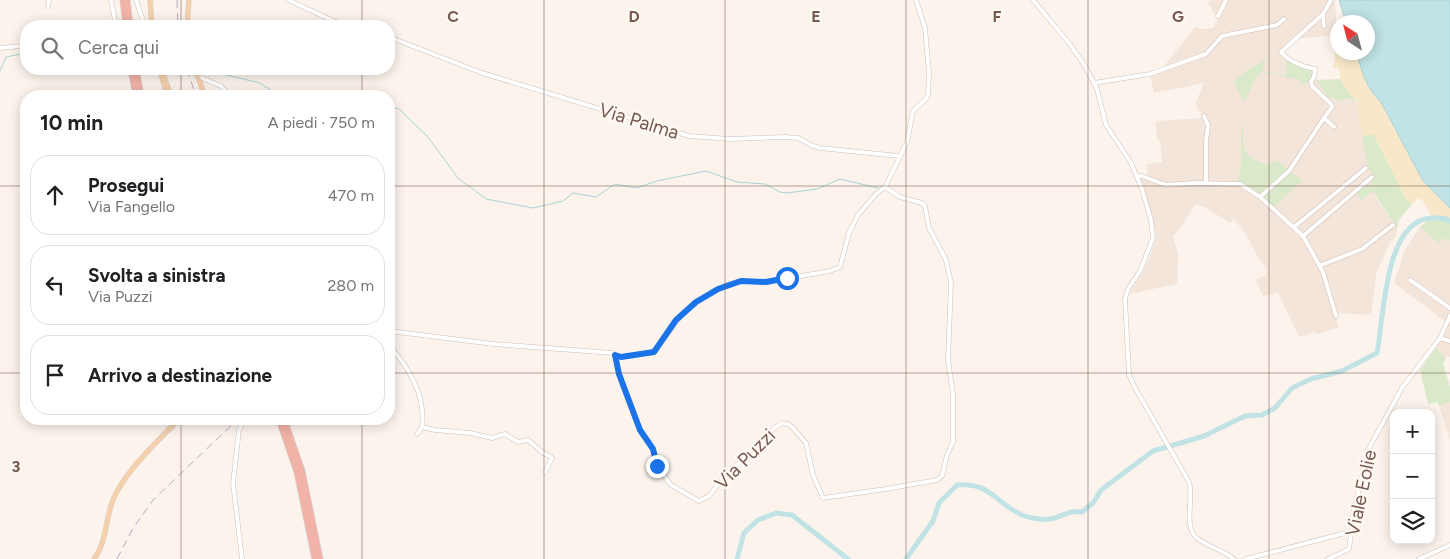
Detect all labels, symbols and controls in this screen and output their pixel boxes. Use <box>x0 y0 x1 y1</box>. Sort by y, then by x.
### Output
text: C <box>447 7 459 26</box>
text: D <box>628 7 640 26</box>
text: E <box>811 7 821 26</box>
text: F <box>993 7 1002 26</box>
text: G <box>1172 7 1184 26</box>
north arrow <box>1330 15 1375 60</box>
search box <box>20 20 395 75</box>
icon: search <box>38 34 66 62</box>
text: Cerca qui <box>78 36 159 59</box>
street label: Via Palma <box>596 98 682 144</box>
text: 10 min <box>40 110 103 135</box>
text: A piedi · 750 m <box>268 113 375 132</box>
text: Prosegui <box>88 174 164 197</box>
icon: ahead <box>41 181 69 209</box>
text: 470 m <box>328 186 374 205</box>
text: Via Fangello <box>88 197 175 216</box>
text: Svolta a sinistra <box>88 264 226 287</box>
route start <box>776 267 799 290</box>
icon: left <box>41 271 69 299</box>
text: 280 m <box>327 276 374 295</box>
text: Via Puzzi <box>88 287 152 306</box>
icon: arrive <box>41 361 69 389</box>
text: Arrivo a destinazione <box>88 364 272 387</box>
map controls <box>1390 409 1435 544</box>
button: + <box>1390 409 1435 454</box>
street label: Via Puzzi <box>710 424 780 494</box>
street label: Viale Eolie <box>1341 448 1381 538</box>
button: − <box>1390 454 1435 499</box>
route end <box>646 455 669 478</box>
text: 3 <box>12 457 21 476</box>
button: layers <box>1390 499 1435 544</box>

